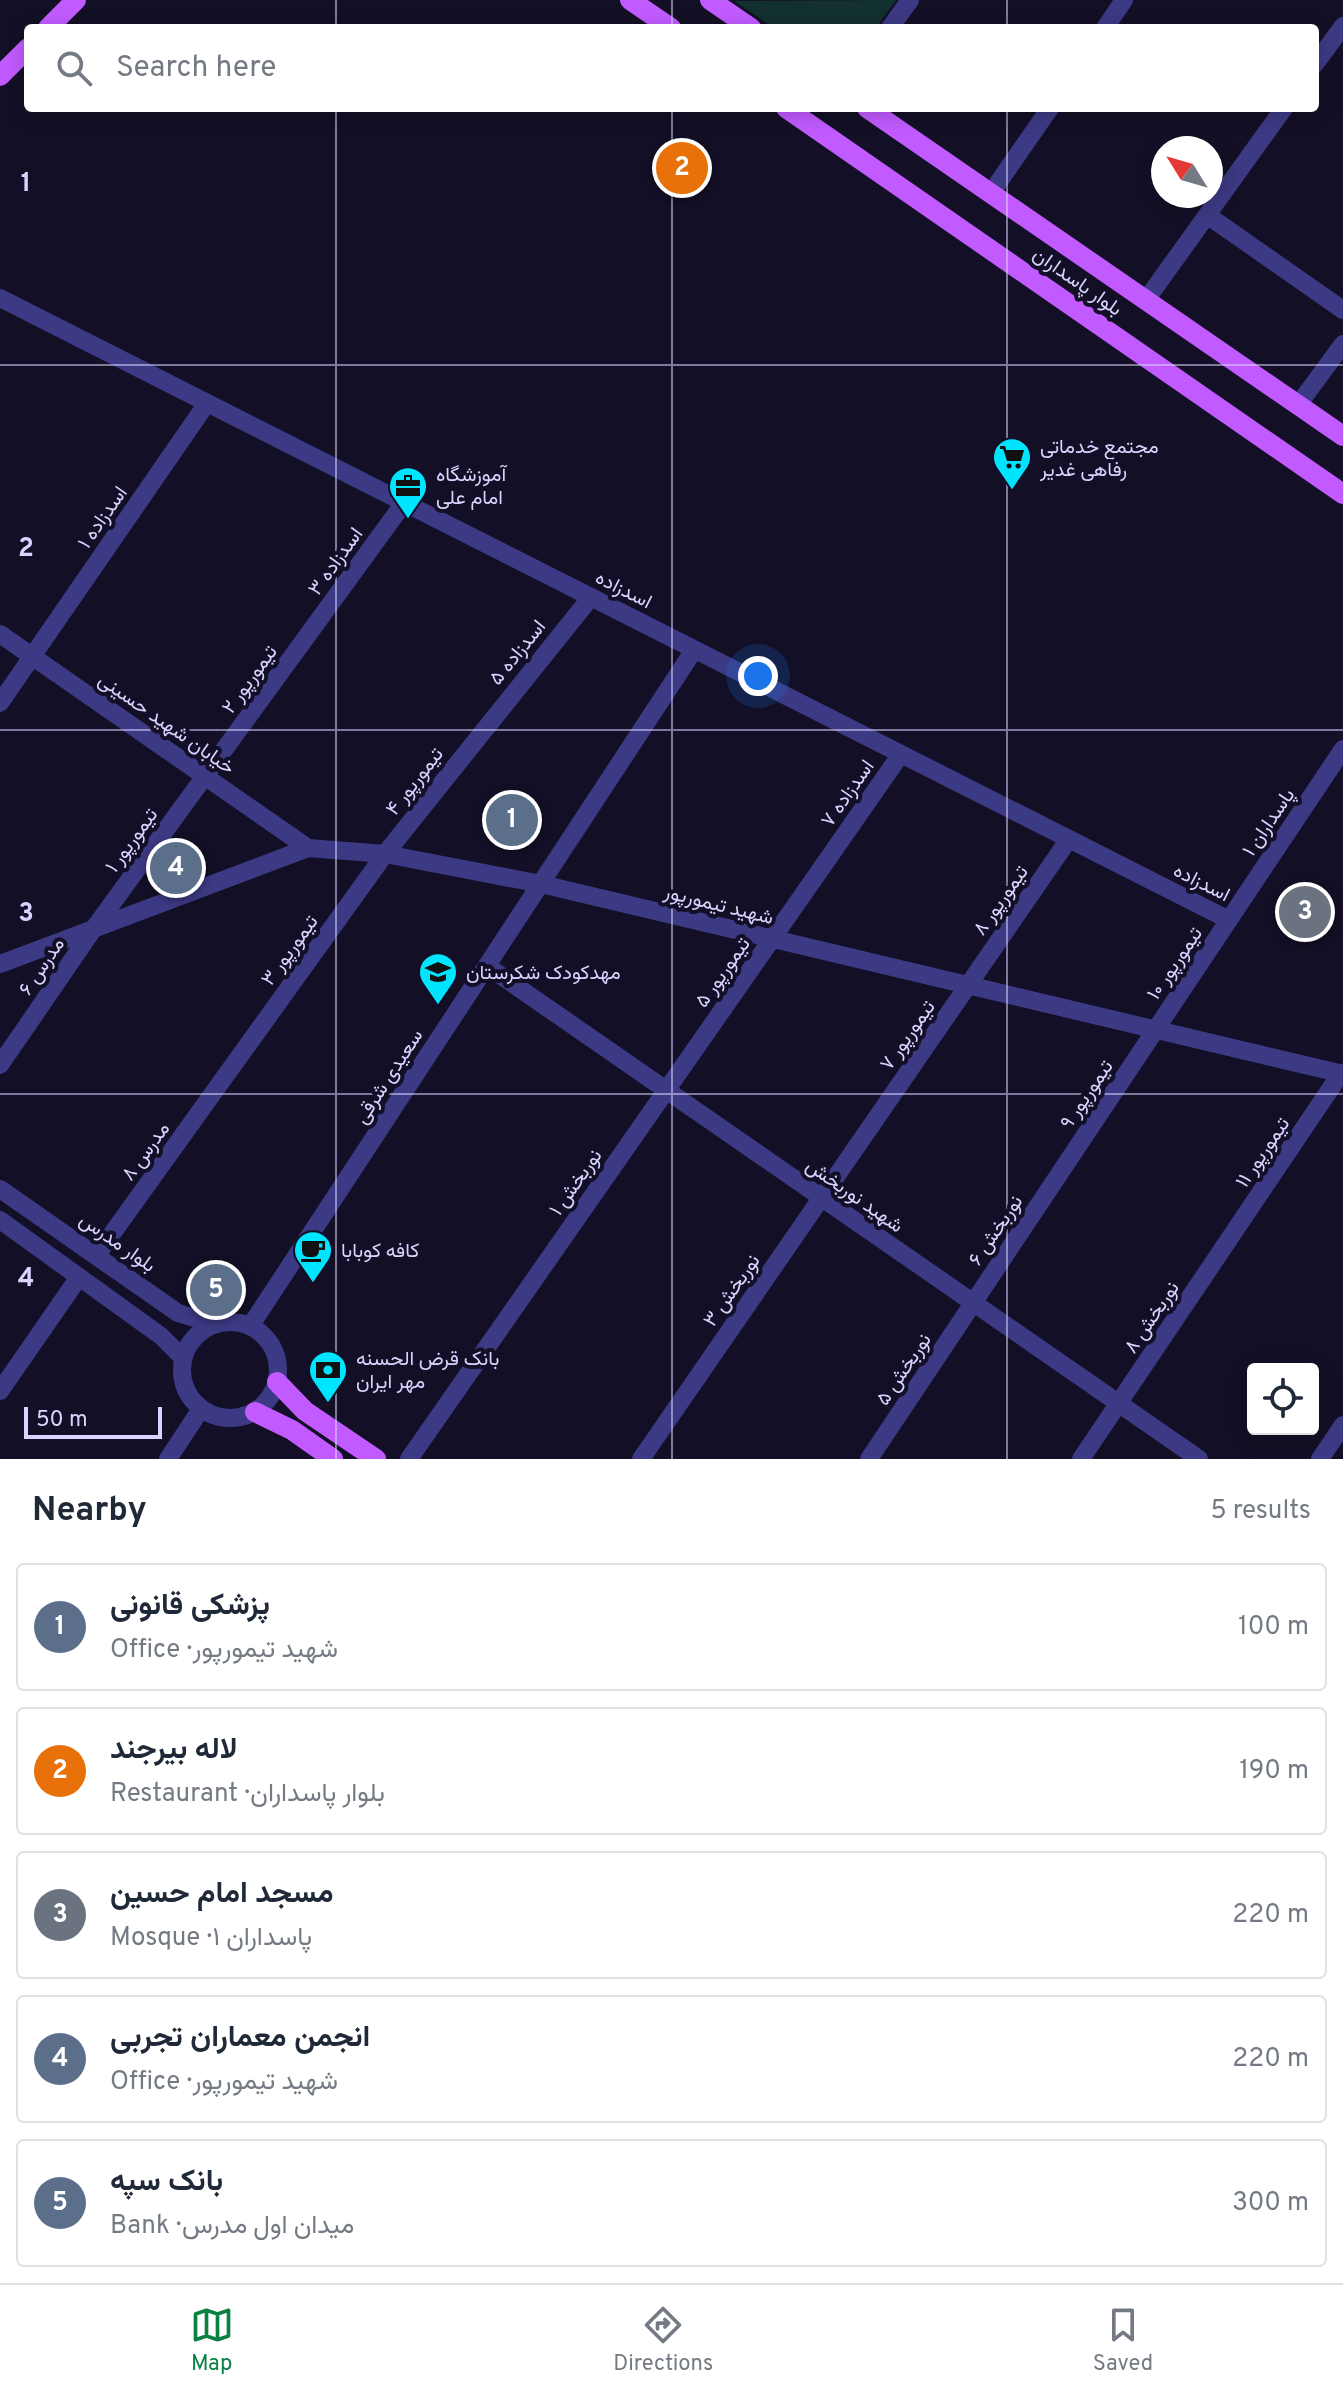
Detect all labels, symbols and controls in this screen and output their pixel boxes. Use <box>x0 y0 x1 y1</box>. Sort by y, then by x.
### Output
search box <box>24 24 1319 112</box>
icon: search <box>52 46 96 90</box>
text: Search here <box>116 50 276 87</box>
north arrow <box>1151 136 1223 208</box>
pin: 2 <box>656 138 708 198</box>
text: 1 <box>21 168 31 201</box>
street label: بلوار پاسداران <box>1027 242 1127 323</box>
place label: مجتمع خدماتی رفاهی غدیر <box>1039 435 1159 484</box>
supermarket icon: مجتمع خدماتی رفاهی غدیر <box>991 436 1033 491</box>
place label: آموزشگاه امام علی <box>436 463 507 512</box>
office icon: آموزشگاه امام علی <box>387 465 429 520</box>
street label: اسدزاده ۱ <box>73 482 135 554</box>
street label: اسدزاده ۳ <box>303 523 370 601</box>
text: 2 <box>18 533 34 566</box>
street label: اسدزاده <box>590 566 656 616</box>
street label: اسدزاده ۵ <box>484 615 553 691</box>
street label: تیمورپور ۲ <box>217 641 284 720</box>
your location <box>738 656 778 696</box>
street label: خیابان شهید حسینی <box>93 668 239 781</box>
street label: تیمورپور ۴ <box>381 743 450 822</box>
street label: اسدزاده ۷ <box>816 755 881 833</box>
street label: پاسداران ۱ <box>1237 784 1302 862</box>
pin: 1 <box>486 790 538 850</box>
street label: تیمورپور ۱ <box>100 804 165 879</box>
pin: 4 <box>150 838 202 898</box>
street label: اسدزاده <box>1168 859 1234 909</box>
street label: تیمورپور ۸ <box>968 861 1035 941</box>
street label: شهید تیمورپور <box>660 880 776 932</box>
pin: 3 <box>1279 882 1331 942</box>
text: 3 <box>18 898 34 931</box>
street label: تیمورپور ۳ <box>256 911 325 992</box>
street label: تیمورپور ۱۰ <box>1142 923 1210 1006</box>
street label: مدرس ۶ <box>14 933 72 1001</box>
street label: تیمورپور ۵ <box>690 933 757 1013</box>
school or university icon: مهدکودک شکرستان <box>417 951 459 1006</box>
place label: مهدکودک شکرستان <box>466 961 621 987</box>
street label: تیمورپور ۷ <box>875 996 942 1076</box>
street label: سعیدی شرقی <box>349 1025 430 1130</box>
street label: تیمورپور ۹ <box>1055 1056 1120 1135</box>
street label: تیمورپور ۱۱ <box>1231 1113 1297 1194</box>
street label: مدرس ۸ <box>116 1118 177 1187</box>
street label: نوربخش ۱ <box>544 1145 609 1222</box>
street label: شهید نوربخش <box>800 1153 908 1240</box>
street label: نوربخش ۶ <box>964 1191 1030 1271</box>
street label: بلوار مدرس <box>74 1208 160 1279</box>
cafe icon: کافه کوبابا <box>292 1229 334 1284</box>
place label: کافه کوبابا <box>341 1239 419 1265</box>
street label: نوربخش ۳ <box>698 1250 767 1333</box>
pin: 5 <box>190 1260 242 1320</box>
text: 4 <box>18 1263 34 1296</box>
street label: نوربخش ۸ <box>1119 1277 1186 1359</box>
street label: نوربخش ۵ <box>871 1329 938 1411</box>
place label: بانک قرض الحسنه مهر ایران <box>356 1347 499 1396</box>
bank icon: بانک قرض الحسنه مهر ایران <box>307 1349 349 1404</box>
map controls <box>1247 1363 1319 1435</box>
button: locate <box>1247 1363 1319 1435</box>
scale bar <box>24 1403 162 1439</box>
text: 50 m <box>36 1407 88 1434</box>
text: Nearby <box>32 1490 147 1533</box>
text: 5 results <box>1210 1495 1311 1528</box>
text: پزشکی قانونی <box>110 1588 270 1625</box>
text: 1 <box>55 1611 65 1644</box>
text: 100 m <box>1238 1611 1309 1644</box>
text: Office · شهید تیمورپور <box>110 1634 338 1667</box>
text: لاله بیرجند <box>110 1732 238 1769</box>
text: 2 <box>52 1755 68 1788</box>
text: 190 m <box>1239 1755 1309 1788</box>
text: Restaurant · بلوار پاسداران <box>110 1778 385 1811</box>
text: مسجد امام حسین <box>110 1876 334 1913</box>
text: 3 <box>52 1899 68 1932</box>
text: 220 m <box>1232 1899 1309 1932</box>
text: Mosque · پاسداران ۱ <box>110 1922 312 1955</box>
text: انجمن معماران تجربی <box>110 2020 370 2057</box>
text: 4 <box>52 2043 68 2076</box>
text: 220 m <box>1232 2043 1309 2076</box>
text: Office · شهید تیمورپور <box>110 2066 338 2099</box>
text: بانک سپه <box>110 2164 223 2201</box>
text: 5 <box>52 2187 68 2220</box>
text: 300 m <box>1232 2187 1309 2220</box>
text: Bank · میدان اول مدرس <box>110 2210 354 2243</box>
tab: Map <box>190 2303 234 2378</box>
tab: Directions <box>613 2303 713 2378</box>
tab: Saved <box>1093 2303 1153 2378</box>

